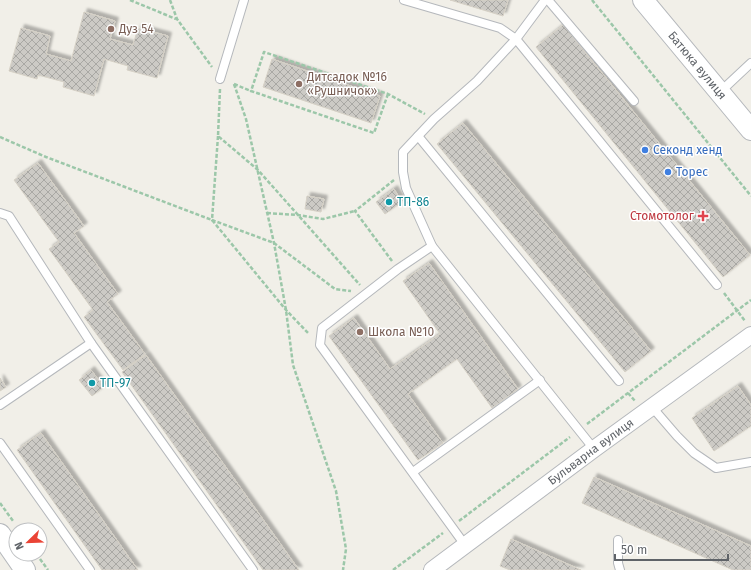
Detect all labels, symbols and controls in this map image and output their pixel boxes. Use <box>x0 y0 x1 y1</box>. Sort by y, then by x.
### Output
place label: Дуз 54 <box>118 22 154 36</box>
marker: Дуз 54 <box>106 24 116 34</box>
street label: Батюка вулиця <box>665 29 730 102</box>
place label: Дитсадок №16 «Рушничок» <box>306 70 387 98</box>
marker: Дитсадок №16 «Рушничок» <box>294 79 304 89</box>
place label: Секонд хенд <box>653 143 723 157</box>
marker: Секонд хенд <box>640 145 650 155</box>
place label: Торес <box>676 165 708 179</box>
marker: Торес <box>663 167 673 177</box>
place label: ТП-86 <box>397 195 429 209</box>
marker: ТП-86 <box>384 197 394 207</box>
place label: Стомотолог <box>630 209 695 223</box>
marker: Стомотолог <box>697 210 709 222</box>
place label: Школа №10 <box>368 325 434 339</box>
marker: Школа №10 <box>355 327 365 337</box>
place label: ТП-97 <box>100 376 130 390</box>
marker: ТП-97 <box>87 378 97 388</box>
street label: Бульварна вулиця <box>545 415 636 488</box>
north arrow <box>8 522 48 562</box>
scale bar <box>615 536 728 562</box>
text: N <box>12 540 27 552</box>
text: 50 m <box>621 543 647 557</box>

